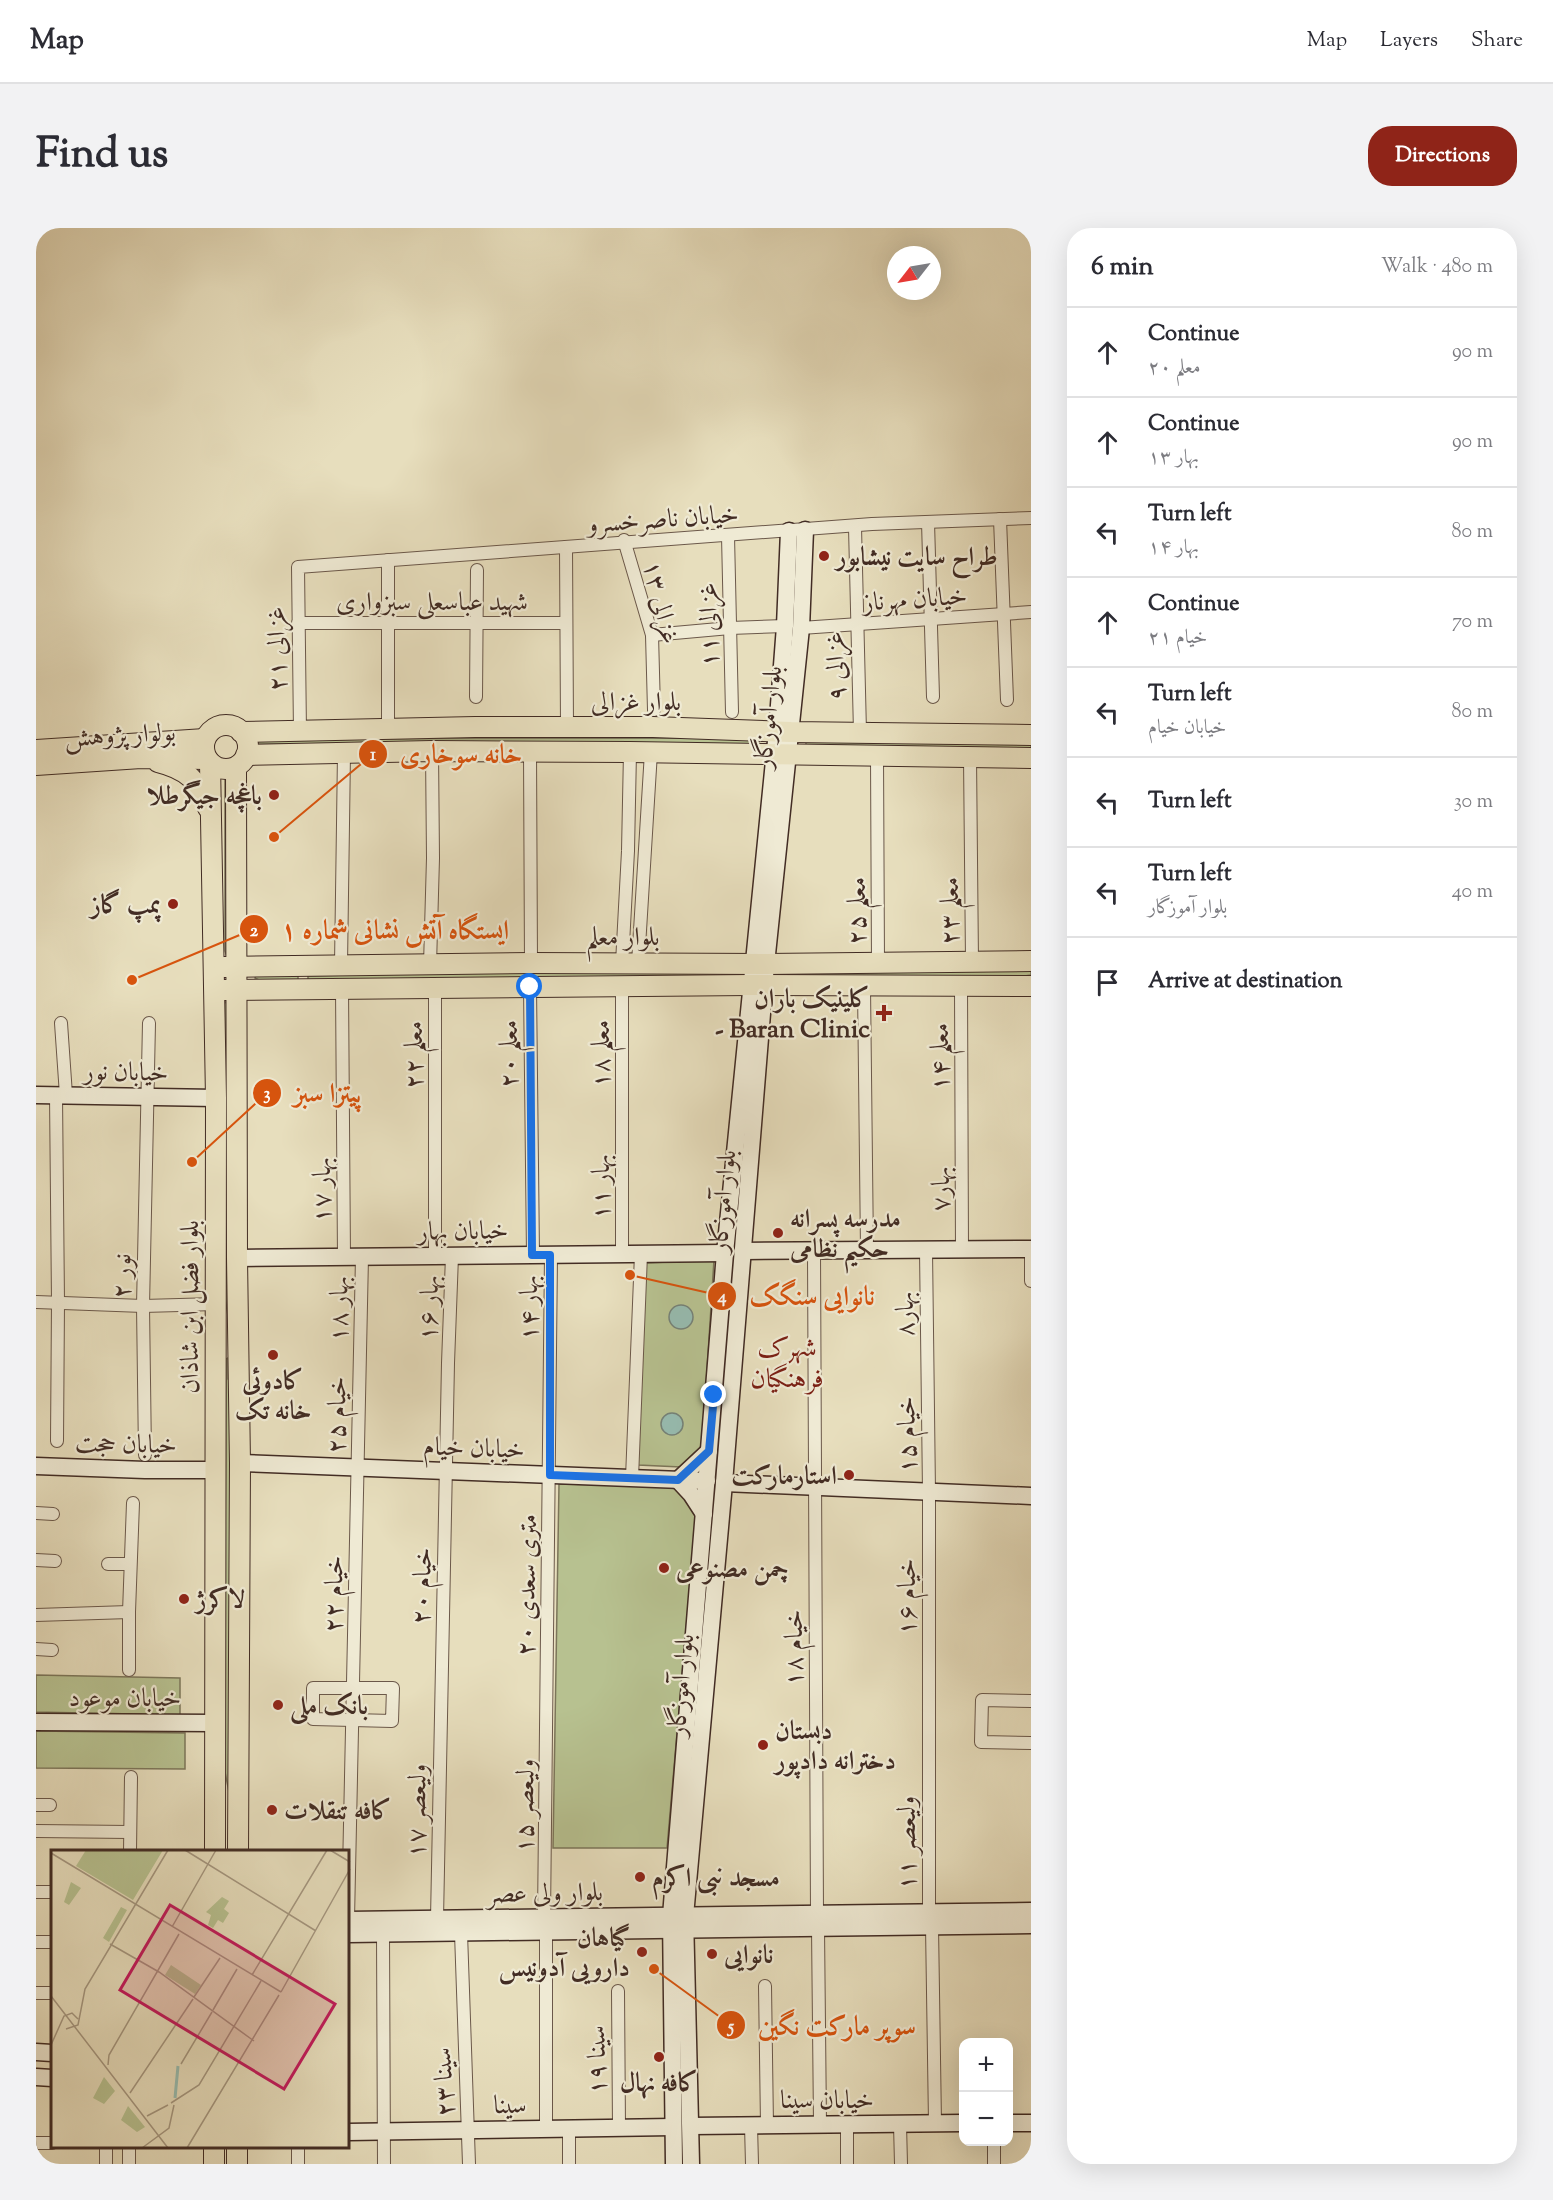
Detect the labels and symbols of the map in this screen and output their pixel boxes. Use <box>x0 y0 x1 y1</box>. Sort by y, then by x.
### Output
north arrow <box>887 246 941 300</box>
street label: خیابان ناصرخسرو <box>583 497 740 544</box>
place label: طراح سایت نیشابور <box>833 540 998 579</box>
marker: طراح سایت نیشابور <box>817 549 831 563</box>
street label: غزالی ۱۳ <box>632 557 687 648</box>
street label: خیابان مهرناز <box>859 578 969 623</box>
street label: غزالی ۱۱ <box>691 582 730 668</box>
street label: شهید عباسعلی سبزواری <box>336 585 528 622</box>
street label: غزالی ۲۱ <box>259 606 298 692</box>
street label: غزالی ۹ <box>818 630 857 701</box>
street label: بلوار آموزگار <box>745 664 793 773</box>
street label: بلوار غزالی <box>591 685 681 722</box>
street label: بولوار پژوهش <box>63 715 177 758</box>
callout: خانه سوخاری <box>358 731 534 776</box>
text: خانه سوخاری <box>400 737 522 776</box>
text: 1 <box>370 743 377 769</box>
place label: باغچه جیگرطلا <box>147 779 262 816</box>
marker: باغچه جیگرطلا <box>267 788 281 802</box>
street label: معلم ۲۵ <box>840 877 882 945</box>
street label: معلم ۲۳ <box>933 877 975 945</box>
place label: پمپ گاز <box>88 888 162 925</box>
marker: پمپ گاز <box>166 897 180 911</box>
callout: ایستگاه آتش نشانی شماره ۱ <box>239 907 522 952</box>
text: ایستگاه آتش نشانی شماره ۱ <box>281 912 509 952</box>
text: 2 <box>250 919 259 945</box>
street label: بلوار معلم <box>586 920 660 962</box>
route start <box>516 973 542 999</box>
place label: کلینیک باران - Baran Clinic <box>715 982 870 1049</box>
marker: کلینیک باران - Baran Clinic <box>875 1004 893 1022</box>
street label: معلم ۲۰ <box>492 1020 534 1088</box>
street label: معلم ۱۸ <box>584 1020 626 1088</box>
street label: معلم ۲۲ <box>397 1021 439 1089</box>
street label: معلم ۱۴ <box>923 1023 965 1091</box>
street label: خیابان نور <box>80 1054 169 1093</box>
callout: پیتزا سبز <box>252 1070 375 1115</box>
text: پیتزا سبز <box>290 1076 363 1115</box>
text: 3 <box>263 1082 271 1108</box>
street label: بلوار آموزگار <box>701 1148 747 1257</box>
street label: بهار ۱۱ <box>584 1154 621 1220</box>
street label: بهار ۱۷ <box>305 1157 342 1223</box>
street label: بهار۷ <box>924 1166 961 1212</box>
place label: مدرسه پسرانه حکیم نظامی <box>789 1202 901 1274</box>
street label: خیابان بهار <box>414 1213 509 1252</box>
street label: بلوار فضل ابن شاذان <box>173 1220 210 1394</box>
marker: مدرسه پسرانه حکیم نظامی <box>771 1226 785 1240</box>
street label: نور ۲ <box>105 1253 142 1299</box>
street label: بهار ۱۶ <box>411 1274 450 1342</box>
callout: نانوایی سنگک <box>707 1274 887 1319</box>
street label: بهار ۱۴ <box>512 1275 549 1341</box>
street label: بهار ۱۸ <box>321 1276 360 1342</box>
text: نانوایی سنگک <box>749 1278 875 1318</box>
text: 4 <box>716 1285 727 1311</box>
street label: بهار۸ <box>888 1291 925 1337</box>
district label: شهرک فرهنگیان <box>750 1330 824 1400</box>
marker: کادوئی خانه تک <box>266 1348 280 1362</box>
place label: کادوئی خانه تک <box>235 1364 311 1431</box>
street label: خیام ۲۵ <box>319 1376 360 1454</box>
route end <box>700 1381 726 1407</box>
street label: خیام ۱۵ <box>889 1396 930 1474</box>
street label: خیابان حجت <box>75 1426 177 1465</box>
street label: خیابان خیام <box>422 1429 525 1472</box>
place label: استارمارکت <box>731 1459 837 1496</box>
marker: استارمارکت <box>842 1468 856 1482</box>
street label: ۲۰ متری سعدی <box>509 1514 548 1656</box>
street label: خیام ۲۰ <box>404 1547 445 1625</box>
place label: چمن مصنوعی <box>675 1552 789 1589</box>
street label: خیام ۲۲ <box>316 1555 357 1633</box>
street label: خیام ۱۶ <box>890 1558 929 1636</box>
marker: چمن مصنوعی <box>657 1561 671 1575</box>
place label: لاکرژ <box>193 1583 245 1620</box>
marker: لاکرژ <box>177 1592 191 1606</box>
street label: خیام ۱۸ <box>777 1609 816 1687</box>
street label: بلوار آموزگار <box>659 1632 705 1741</box>
street label: خیابان موعود <box>69 1681 181 1718</box>
place label: بانک ملی <box>289 1689 368 1726</box>
marker: بانک ملی <box>271 1698 285 1712</box>
place label: دبستان دخترانه دادپور <box>772 1714 896 1781</box>
marker: دبستان دخترانه دادپور <box>756 1738 770 1752</box>
street label: ولیعصر ۱۵ <box>507 1759 546 1854</box>
street label: ولیعصر ۱۷ <box>399 1764 438 1859</box>
place label: کافه تنقلات <box>284 1794 392 1831</box>
street label: ولیعصر ۱۱ <box>890 1796 927 1890</box>
marker: کافه تنقلات <box>265 1803 279 1817</box>
inset map <box>51 1850 350 2149</box>
place label: مسجد نبی اکرم <box>652 1861 780 1900</box>
marker: مسجد نبی اکرم <box>633 1870 647 1884</box>
street label: بلوار ولی عصر <box>484 1875 603 1914</box>
place label: گیاهان دارویی آدونیس <box>498 1921 630 1988</box>
place label: نانوایی <box>723 1938 774 1975</box>
marker: گیاهان دارویی آدونیس <box>635 1945 649 1959</box>
marker: نانوایی <box>705 1947 719 1961</box>
callout: سوپر مارکت نگین <box>716 2003 928 2048</box>
text: سوپر مارکت نگین <box>758 2008 916 2048</box>
text: 5 <box>726 2015 735 2041</box>
street label: سینا ۱۹ <box>579 2025 618 2095</box>
street label: سینا ۲۳ <box>425 2046 466 2117</box>
marker: کافه نهال <box>652 2050 666 2064</box>
place label: کافه نهال <box>620 2066 698 2103</box>
street label: خیابان سینا <box>780 2083 874 2120</box>
street label: سینا <box>493 2088 527 2125</box>

